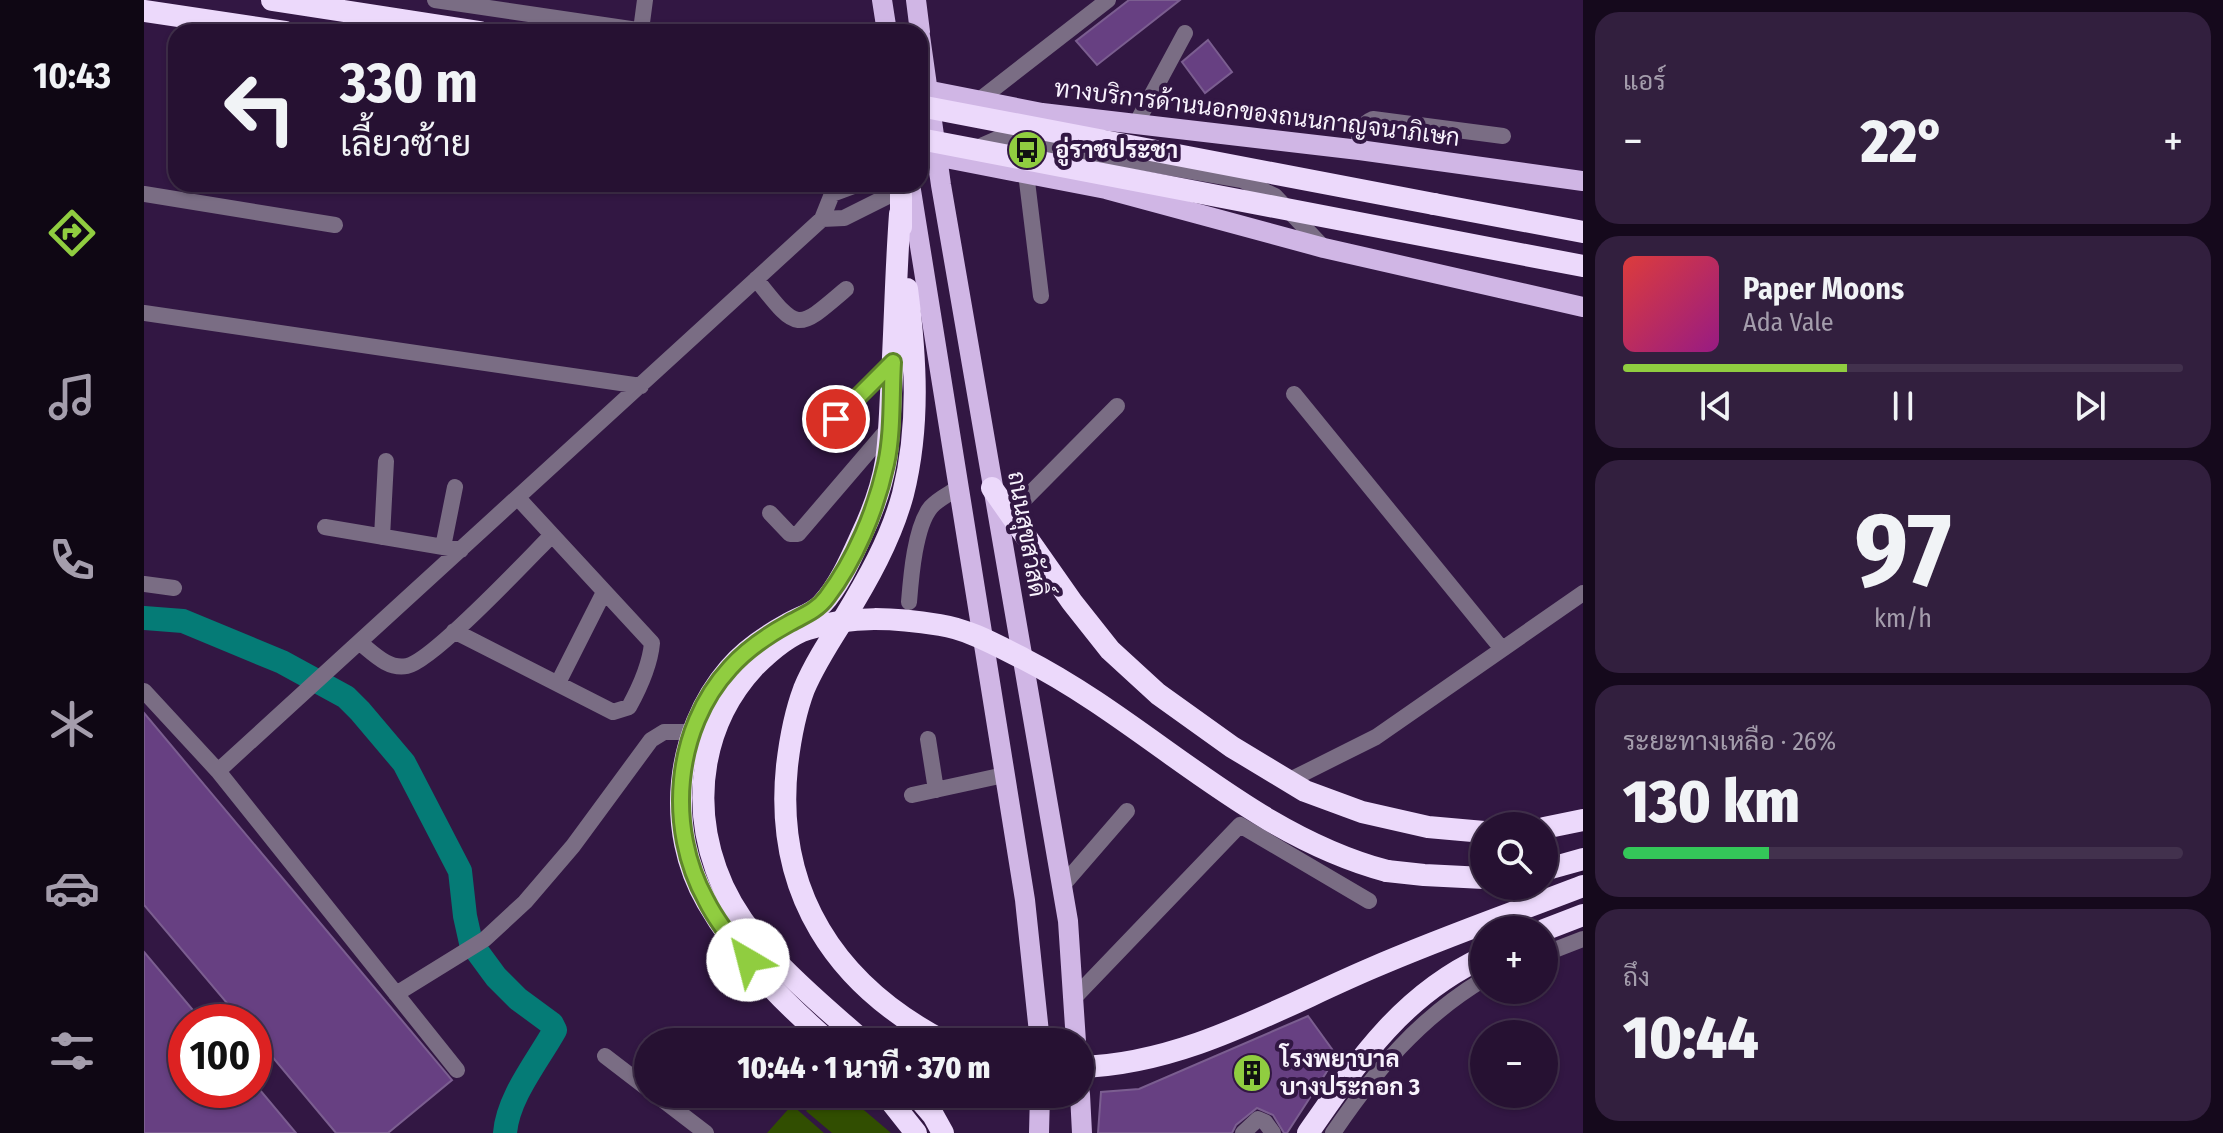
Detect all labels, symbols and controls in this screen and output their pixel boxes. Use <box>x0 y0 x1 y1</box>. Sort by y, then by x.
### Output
text: 330 m <box>340 50 478 117</box>
text: 10:43 <box>33 54 111 98</box>
icon: left <box>208 56 312 160</box>
text: แอร์ <box>1623 66 1666 97</box>
street label: ทางบริการด้านนอกของถนนกาญจนาภิเษก <box>1053 73 1462 152</box>
text: 22° <box>1861 106 1945 178</box>
text: − <box>1623 115 1643 168</box>
text: + <box>2163 115 2183 168</box>
text: เลี้ยวซ้าย <box>340 122 471 166</box>
bus stop icon: อู่ราชประชา <box>1006 129 1048 171</box>
place label: อู่ราชประชา <box>1055 136 1178 166</box>
icon: directions <box>44 205 100 261</box>
text: Paper Moons <box>1743 271 1904 307</box>
text: Ada Vale <box>1743 307 1834 338</box>
icon: music <box>44 369 100 425</box>
icon: previous <box>1694 384 1738 428</box>
icon: pause <box>1881 384 1925 428</box>
icon: next <box>2068 384 2112 428</box>
pin <box>802 385 870 453</box>
icon: arrive <box>814 397 858 441</box>
street label: ถนนสุขสวัสดิ์ <box>1000 468 1060 599</box>
text: 97 <box>1854 488 1952 613</box>
icon: phone <box>44 532 100 588</box>
text: km/h <box>1874 603 1932 634</box>
icon: climate <box>44 696 100 752</box>
text: ระยะทางเหลือ · 26% <box>1623 726 1836 757</box>
text: 130 km <box>1623 766 1800 838</box>
map controls <box>1470 812 1558 1108</box>
button: search <box>1470 812 1558 900</box>
icon: car <box>44 860 100 916</box>
button: + <box>1470 916 1558 1004</box>
position arrow <box>706 918 790 1002</box>
text: ถึง <box>1623 962 1650 993</box>
text: 10:44 <box>1623 1002 1759 1074</box>
speed limit sign: 100 <box>168 1004 272 1108</box>
button: − <box>1470 1020 1558 1108</box>
icon: filters <box>44 1023 100 1079</box>
place label: โรงพยาบาล บางประกอก 3 <box>1278 1043 1420 1101</box>
text: 10:44 · 1 นาที · 370 m <box>738 1050 990 1086</box>
building icon: โรงพยาบาล บางประกอก 3 <box>1231 1052 1273 1094</box>

